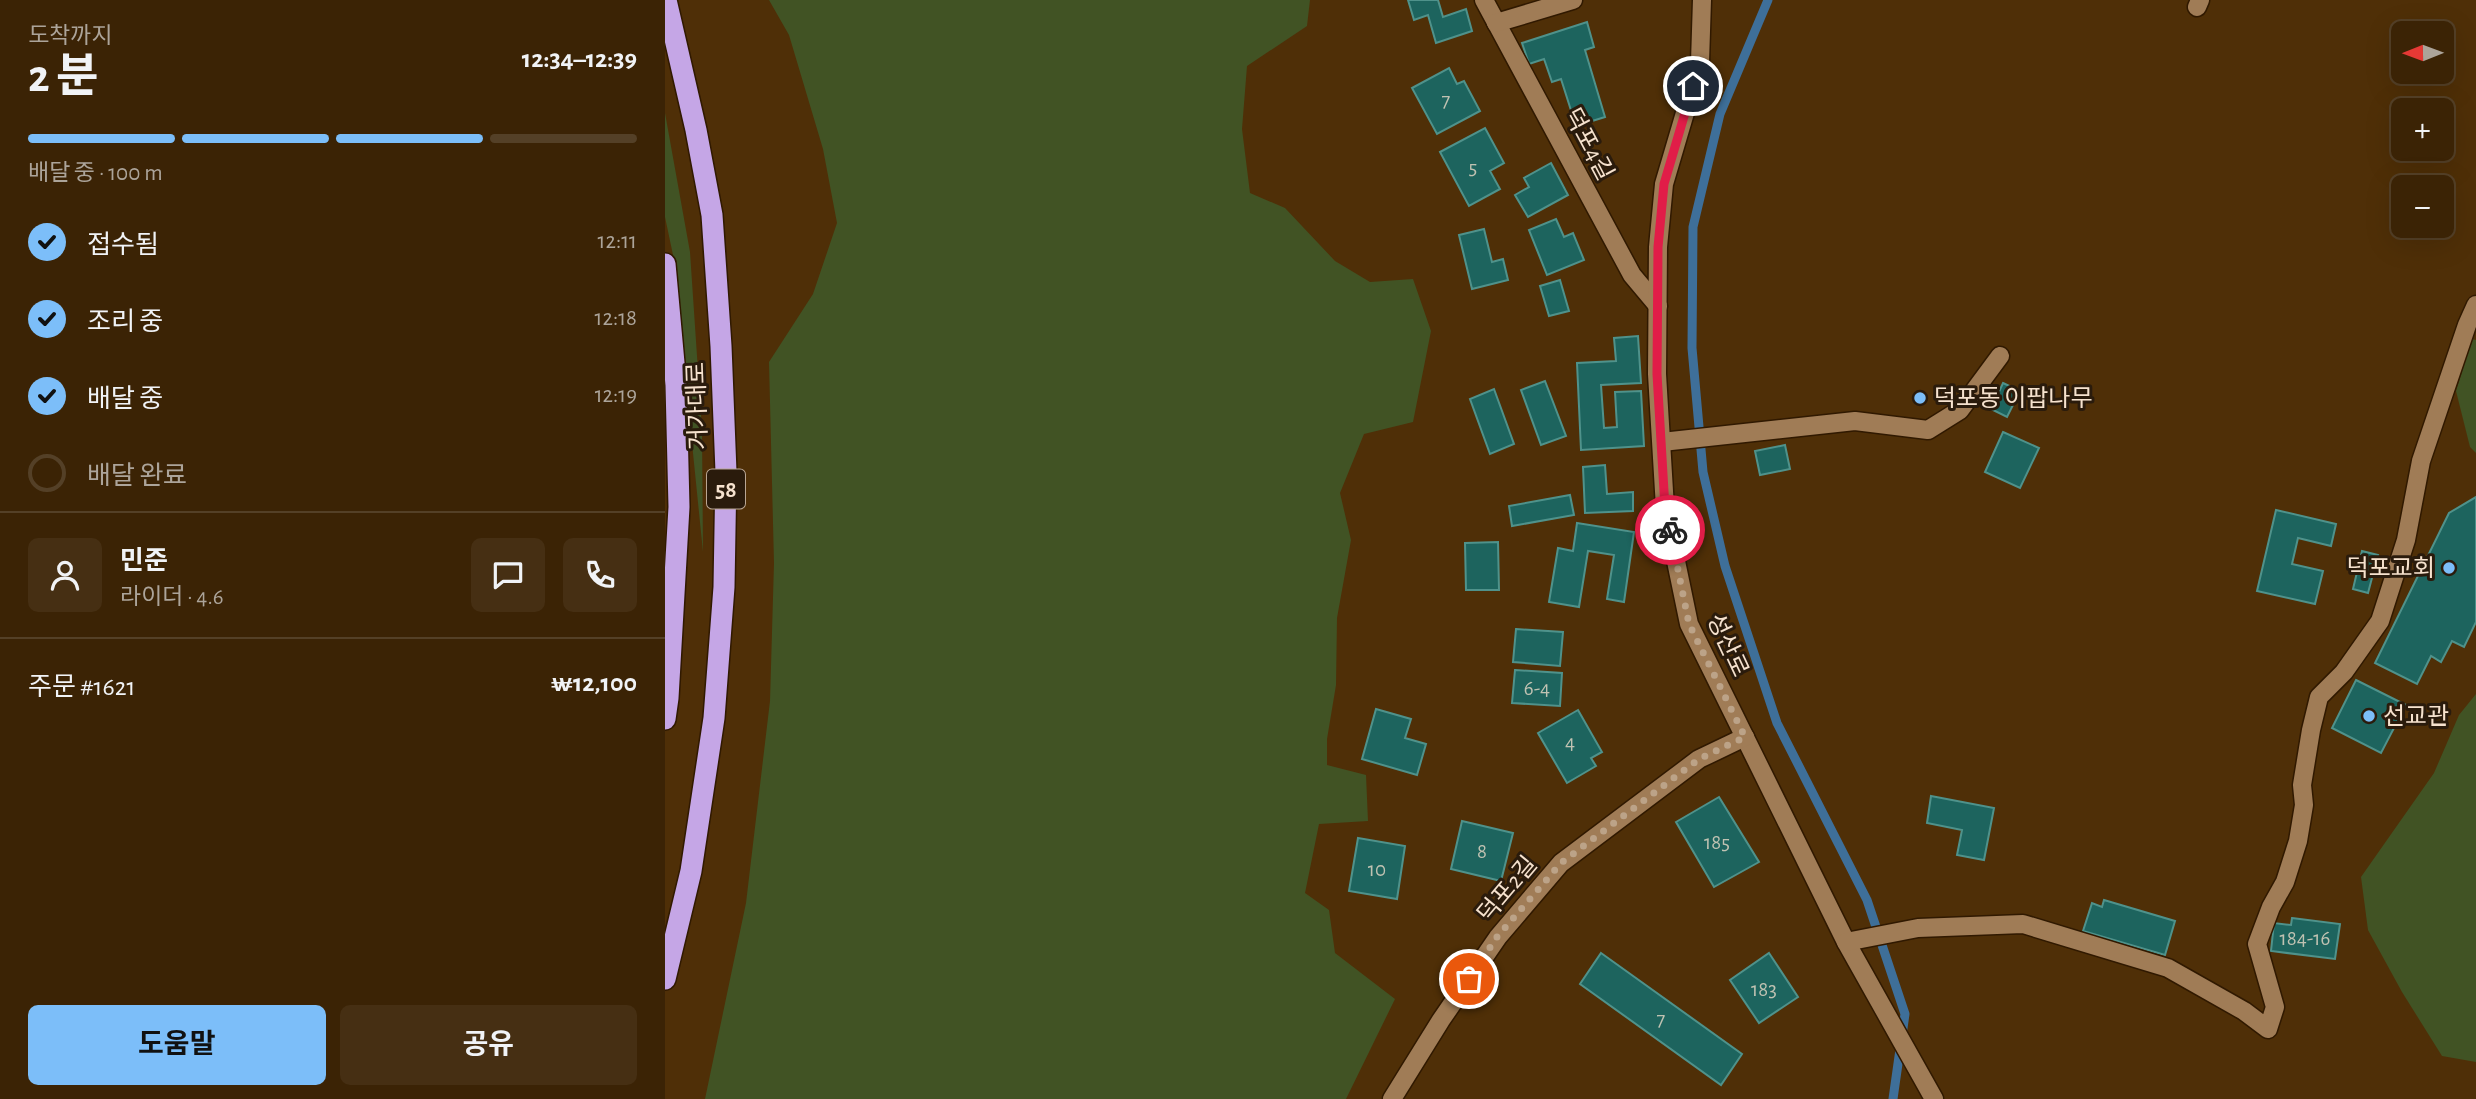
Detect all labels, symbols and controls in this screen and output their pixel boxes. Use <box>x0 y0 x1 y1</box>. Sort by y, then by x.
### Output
north arrow <box>2391 21 2453 84</box>
map controls <box>2391 21 2454 238</box>
text: 도착까지 <box>28 25 113 48</box>
text: 12:34–12:39 <box>522 46 637 72</box>
text: 2 분 <box>28 54 99 100</box>
pin <box>1663 56 1723 116</box>
icon: home <box>1674 67 1712 105</box>
house number: 7 <box>1442 90 1451 111</box>
button: + <box>2391 98 2454 161</box>
street label: 덕포4길 <box>1559 104 1618 184</box>
house number: 5 <box>1469 157 1477 178</box>
text: 배달 중 · 100 m <box>28 162 163 185</box>
button: − <box>2391 175 2454 238</box>
icon: check <box>28 223 66 261</box>
text: 12:11 <box>598 230 637 253</box>
text: 접수됨 <box>87 232 159 258</box>
icon: check <box>28 300 66 338</box>
text: 12:18 <box>595 307 637 330</box>
text: 조리 중 <box>87 309 163 335</box>
street label: 거가대로 <box>683 361 712 451</box>
icon: check <box>28 377 66 415</box>
text: 12:19 <box>595 384 637 407</box>
text: 배달 중 <box>87 386 163 412</box>
place label: 덕포동 이팝나무 <box>1934 386 2093 411</box>
marker: 덕포동 이팝나무 <box>1912 390 1928 406</box>
text: 배달 완료 <box>87 463 187 489</box>
road number: 58 <box>707 470 745 509</box>
courier <box>1635 495 1705 565</box>
icon: bike <box>1651 511 1689 549</box>
button: person <box>28 538 102 612</box>
button: chat <box>471 538 545 612</box>
button: phone <box>563 538 637 612</box>
text: 민준 <box>120 548 168 574</box>
place label: 덕포교회 <box>2347 556 2435 581</box>
marker: 덕포교회 <box>2441 560 2457 576</box>
text: 라이더 · 4.6 <box>120 586 223 609</box>
street label: 성산로 <box>1702 610 1753 681</box>
text: ₩12,100 <box>551 670 637 696</box>
text: 주문 #1621 <box>28 674 135 700</box>
house number: 6-4 <box>1524 678 1550 699</box>
place label: 선교관 <box>2383 704 2449 729</box>
marker: 선교관 <box>2361 708 2377 724</box>
house number: 4 <box>1565 732 1575 753</box>
house number: 185 <box>1704 832 1730 853</box>
house number: 8 <box>1477 841 1487 862</box>
street label: 덕포2길 <box>1473 852 1542 927</box>
house number: 10 <box>1368 859 1386 880</box>
house number: 184-16 <box>2280 928 2330 949</box>
pin <box>1439 949 1499 1009</box>
icon: bag <box>1450 960 1488 998</box>
house number: 183 <box>1751 979 1777 1000</box>
button: 도움말 <box>28 1005 326 1085</box>
button: 공유 <box>340 1005 637 1085</box>
house number: 7 <box>1657 1009 1666 1030</box>

